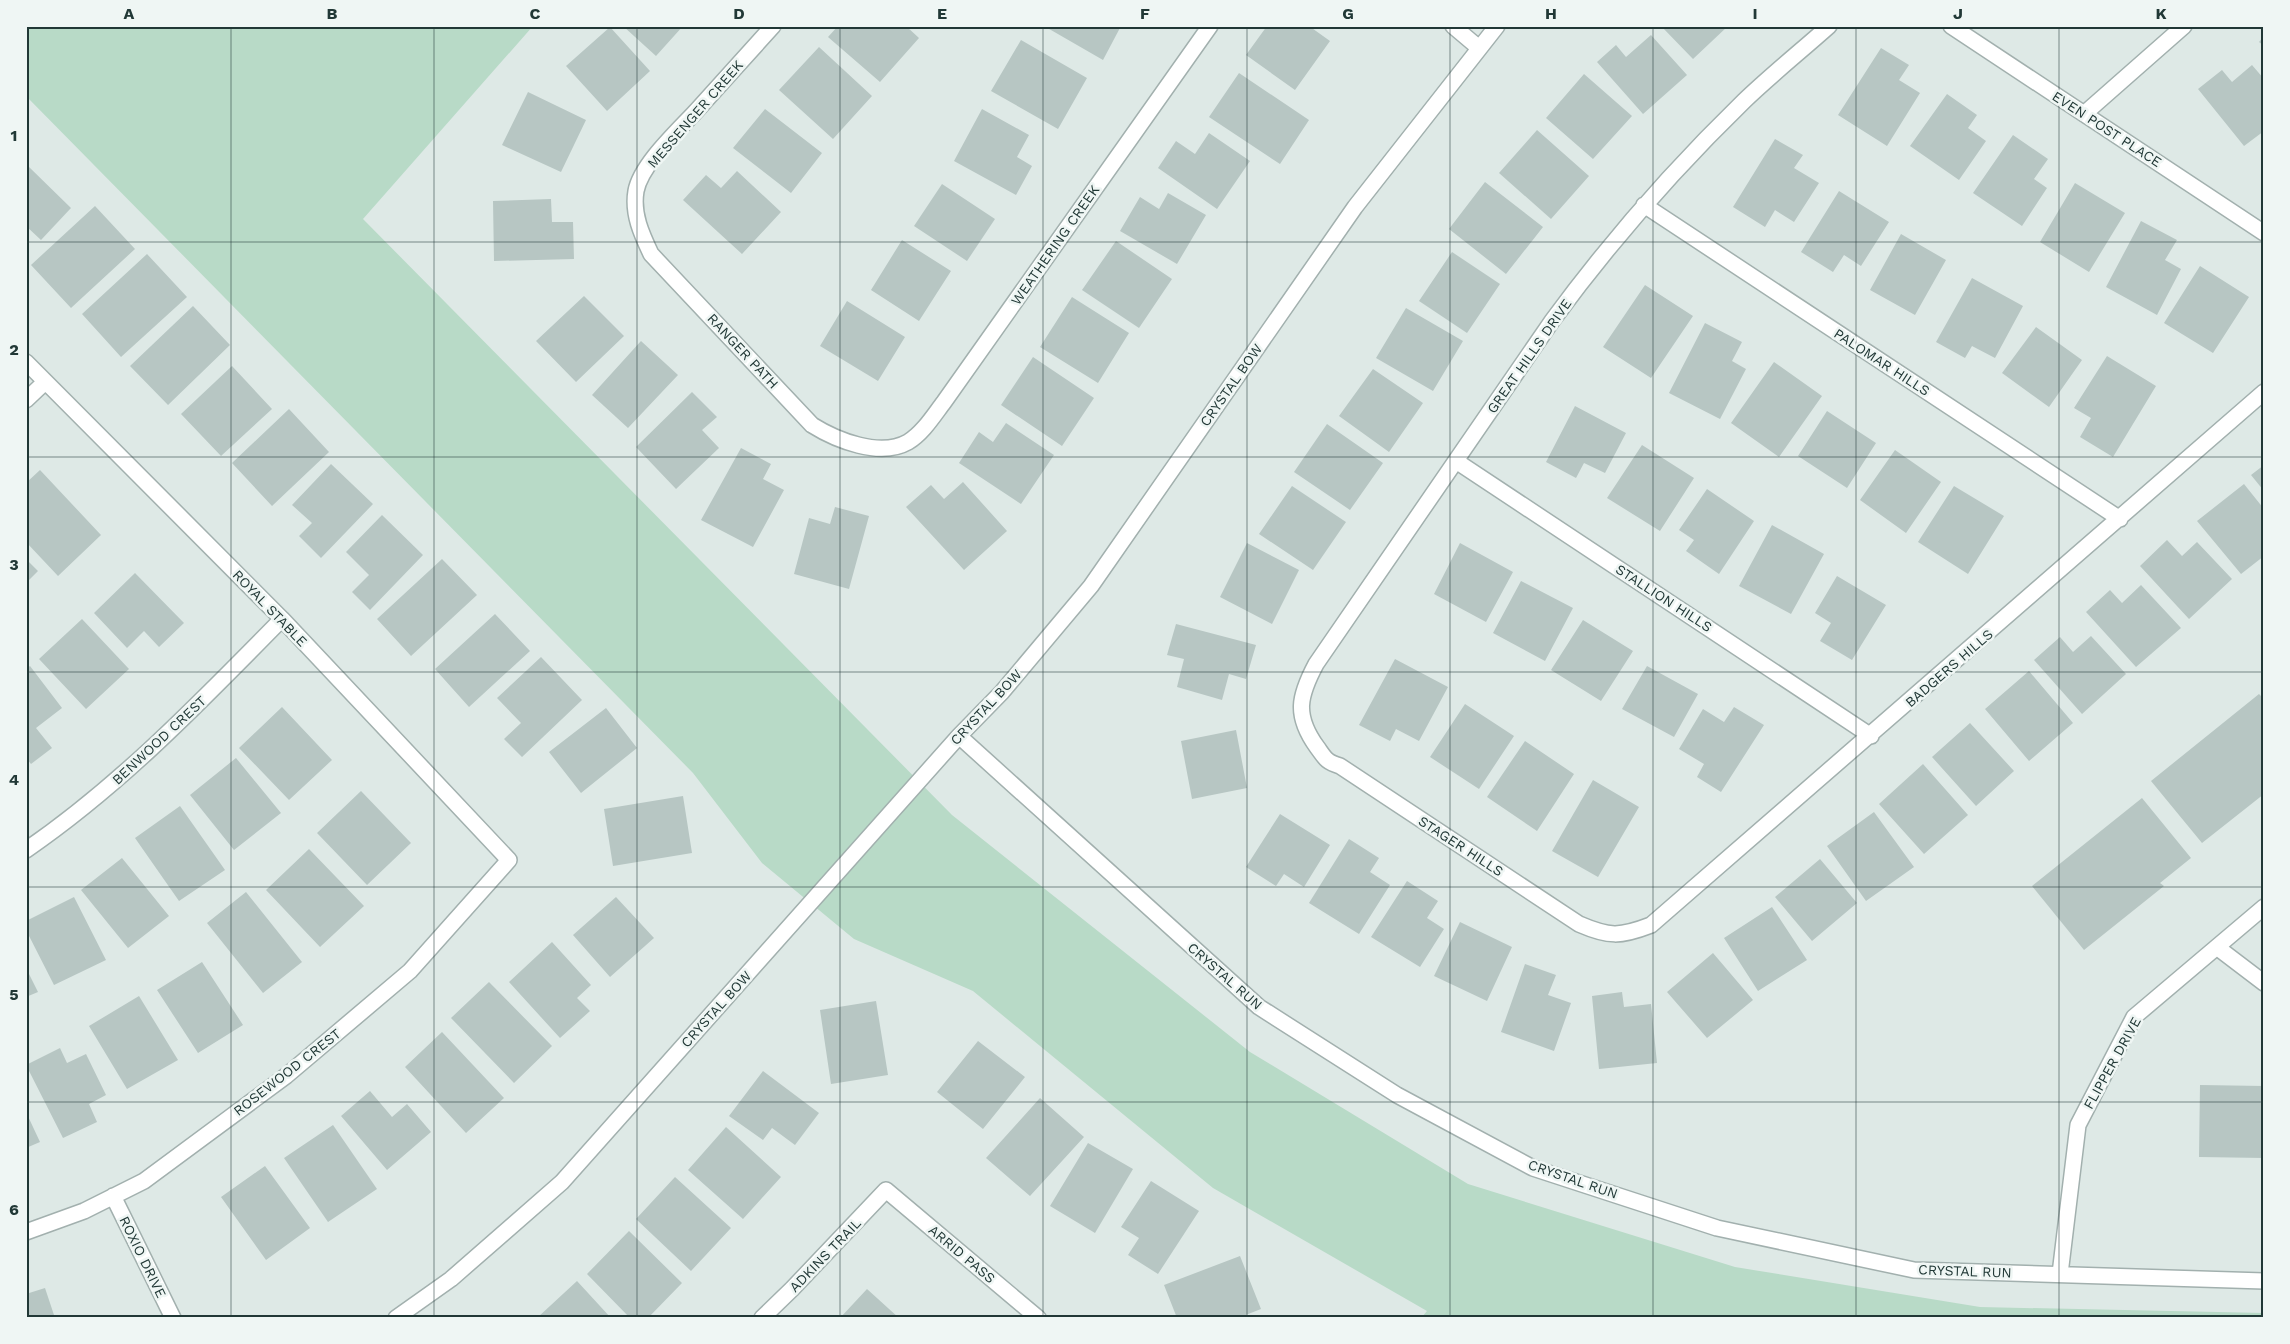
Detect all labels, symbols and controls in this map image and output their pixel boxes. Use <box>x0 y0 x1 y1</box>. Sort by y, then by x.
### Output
text: A <box>124 4 135 23</box>
text: B <box>327 4 338 23</box>
text: C <box>530 4 541 23</box>
text: D <box>733 4 745 23</box>
text: E <box>937 4 947 23</box>
text: F <box>1140 4 1150 23</box>
text: G <box>1342 4 1354 23</box>
text: H <box>1545 4 1557 23</box>
text: I <box>1752 4 1758 23</box>
text: J <box>1953 4 1963 23</box>
text: K <box>2155 4 2167 23</box>
street label: MESSENGER CREEK <box>644 57 746 171</box>
street label: EVEN POST PLACE <box>2049 88 2165 170</box>
text: 1 <box>11 126 17 145</box>
street label: WEATHERING CREEK <box>1008 182 1102 308</box>
street label: GREAT HILLS DRIVE <box>1484 296 1574 416</box>
street label: RANGER PATH <box>704 310 782 392</box>
street label: PALOMAR HILLS <box>1831 325 1933 399</box>
text: 2 <box>9 340 19 359</box>
street label: CRYSTAL BOW <box>1197 341 1265 429</box>
text: 3 <box>9 555 19 574</box>
street label: STALLION HILLS <box>1613 561 1715 635</box>
street label: ROYAL STABLE <box>230 566 311 650</box>
street label: BADGERS HILLS <box>1902 626 1996 710</box>
street label: CRYSTAL BOW <box>947 666 1025 748</box>
street label: BENWOOD CREST <box>109 692 210 788</box>
text: 4 <box>9 770 19 789</box>
street label: STAGER HILLS <box>1416 813 1506 879</box>
street label: CRYSTAL RUN <box>1184 939 1266 1013</box>
street label: CRYSTAL BOW <box>678 968 754 1050</box>
text: 5 <box>9 985 19 1004</box>
street label: FLIPPER DRIVE <box>2080 1014 2144 1112</box>
street label: ROSEWOOD CREST <box>230 1025 344 1119</box>
street label: CRYSTAL RUN <box>1526 1156 1620 1202</box>
text: 6 <box>9 1200 19 1219</box>
street label: ROXIO DRIVE <box>116 1214 170 1300</box>
street label: ADKINS TRAIL <box>786 1215 864 1295</box>
street label: ARRID PASS <box>926 1222 998 1286</box>
street label: CRYSTAL RUN <box>1918 1261 2012 1281</box>

